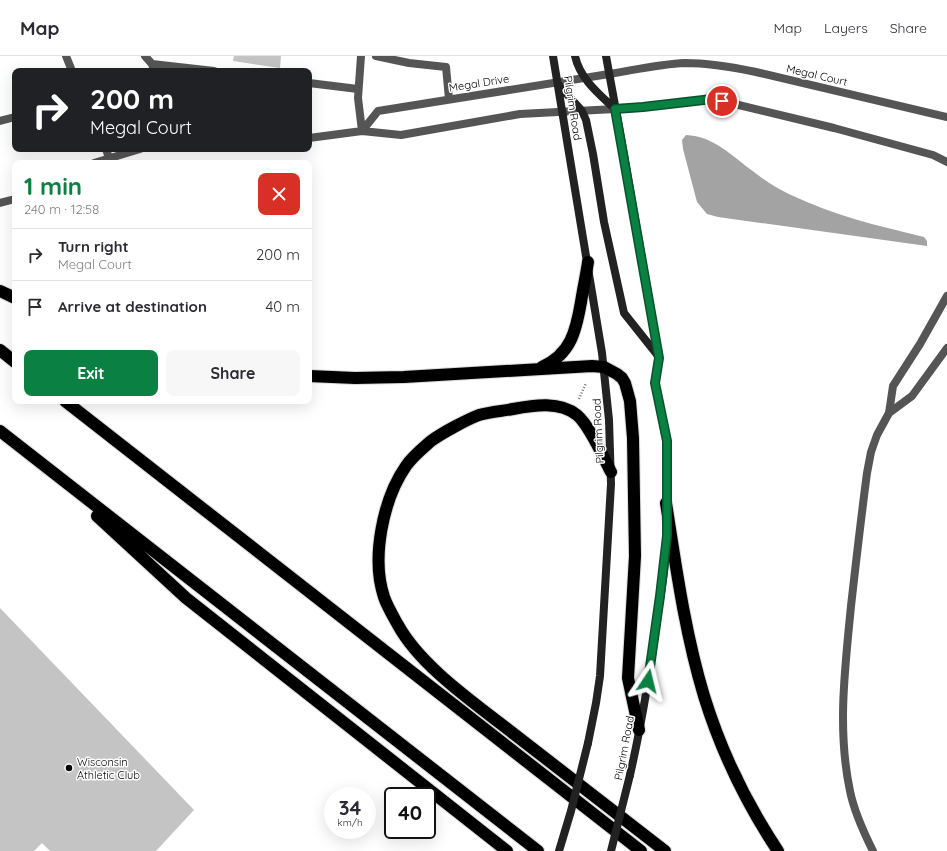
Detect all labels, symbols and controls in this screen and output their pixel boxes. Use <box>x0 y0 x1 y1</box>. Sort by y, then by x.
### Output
text: Map <box>20 16 59 40</box>
text: Map <box>773 19 802 37</box>
text: Layers <box>824 19 868 37</box>
text: Share <box>890 19 927 37</box>
street label: Megal Court <box>785 61 849 89</box>
street label: Megal Drive <box>448 71 510 95</box>
street label: Pilgrim Road <box>561 75 585 141</box>
text: 200 m <box>90 81 174 116</box>
icon: right <box>24 84 76 136</box>
pin <box>705 84 739 118</box>
icon: arrive <box>711 90 733 112</box>
text: Megal Court <box>90 116 192 139</box>
text: 1 min <box>24 171 82 201</box>
button: close <box>258 173 300 215</box>
text: 240 m · 12:58 <box>24 201 99 217</box>
text: Turn right <box>58 237 129 256</box>
icon: right <box>24 244 46 266</box>
text: 200 m <box>256 245 300 264</box>
text: Megal Court <box>58 256 132 272</box>
icon: arrive <box>24 296 46 318</box>
text: Arrive at destination <box>58 297 207 316</box>
text: 40 m <box>265 297 300 316</box>
button: Exit <box>24 350 158 396</box>
button: Share <box>166 350 300 396</box>
street label: Pilgrim Road <box>589 398 607 464</box>
position arrow <box>627 660 669 702</box>
street label: Pilgrim Road <box>611 715 637 781</box>
place label: Wisconsin Athletic Club <box>77 755 140 782</box>
marker: Wisconsin Athletic Club <box>64 763 74 773</box>
speed limit sign: 40 <box>384 787 436 839</box>
text: 34 <box>339 795 361 820</box>
text: km/h <box>337 816 363 829</box>

